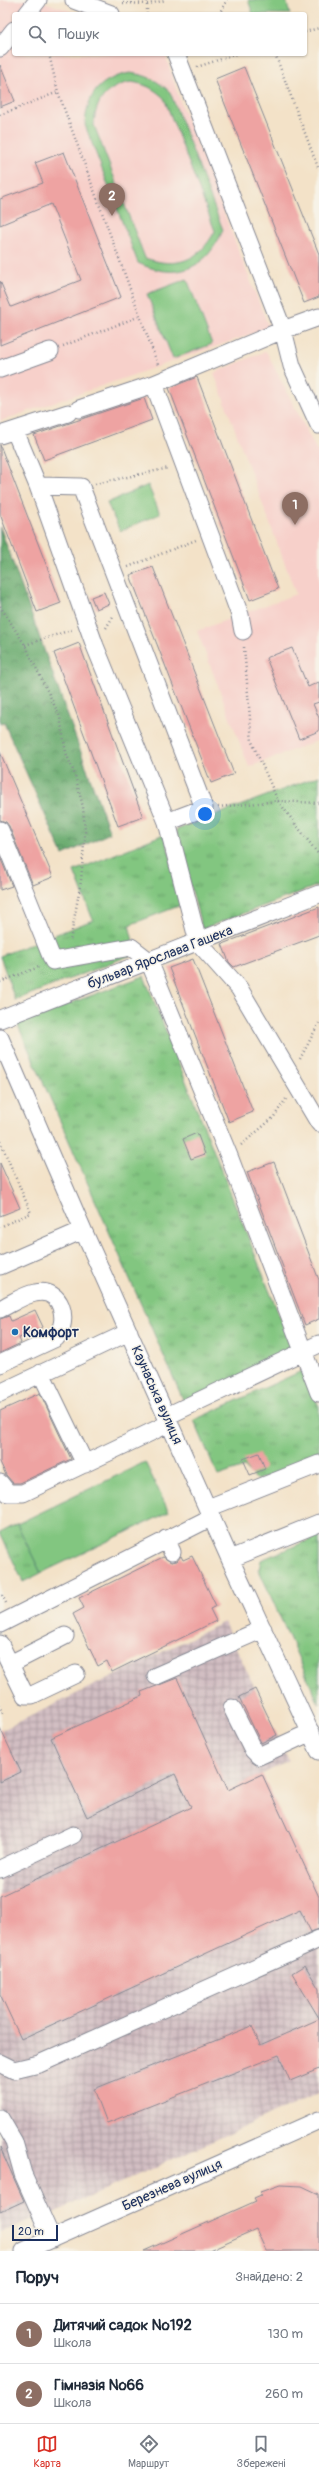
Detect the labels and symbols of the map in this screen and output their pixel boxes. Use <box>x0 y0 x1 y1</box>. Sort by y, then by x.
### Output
pin: 2 <box>99 183 125 216</box>
pin: 1 <box>282 492 308 525</box>
your location <box>195 804 215 824</box>
street label: бульвар Ярослава Гашека <box>85 921 235 993</box>
place label: Комфорт <box>23 1324 80 1341</box>
marker: Комфорт <box>10 1327 20 1337</box>
street label: Каунаська вулиця <box>128 1343 186 1447</box>
street label: Березнева вулиця <box>119 2155 225 2215</box>
scale bar <box>12 2223 58 2242</box>

